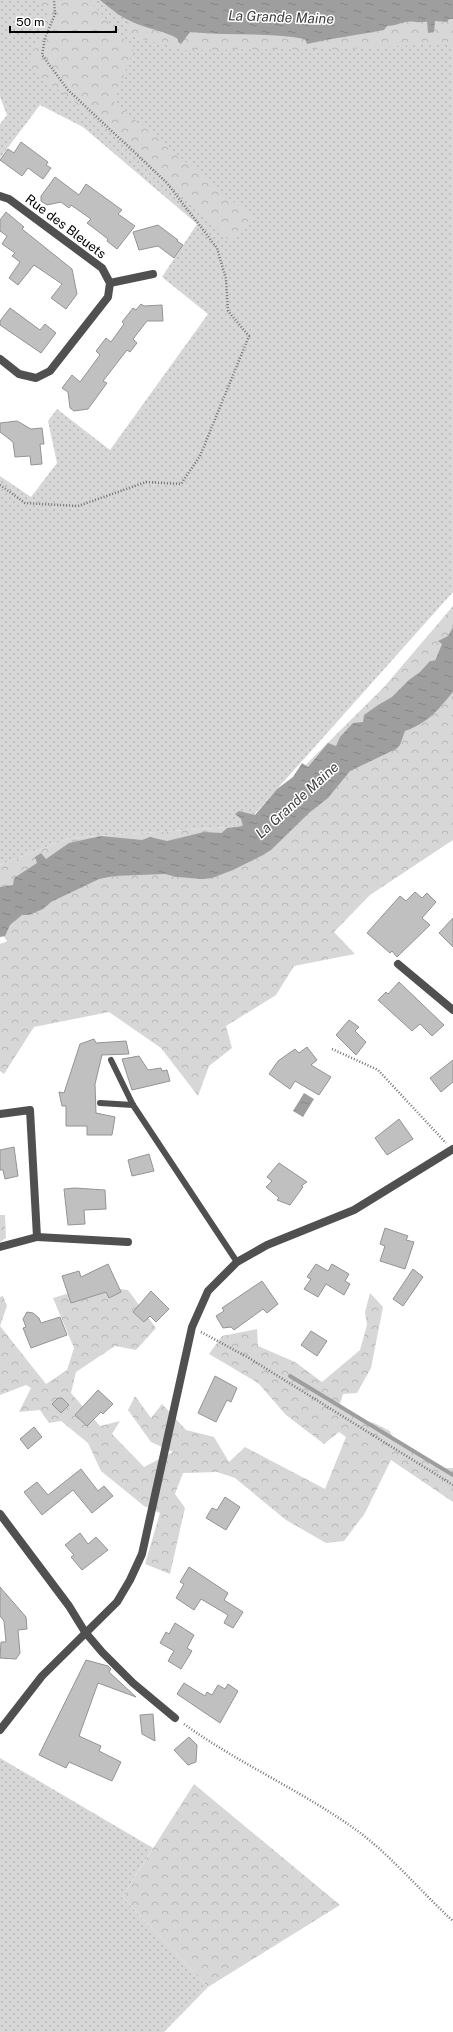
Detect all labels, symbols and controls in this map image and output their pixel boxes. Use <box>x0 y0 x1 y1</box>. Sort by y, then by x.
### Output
water label: La Grande Maine <box>228 7 335 27</box>
scale bar <box>10 8 116 34</box>
text: 50 m <box>16 15 44 29</box>
street label: Rue des Bleuets <box>22 191 109 262</box>
water label: La Grande Maine <box>252 758 342 841</box>

